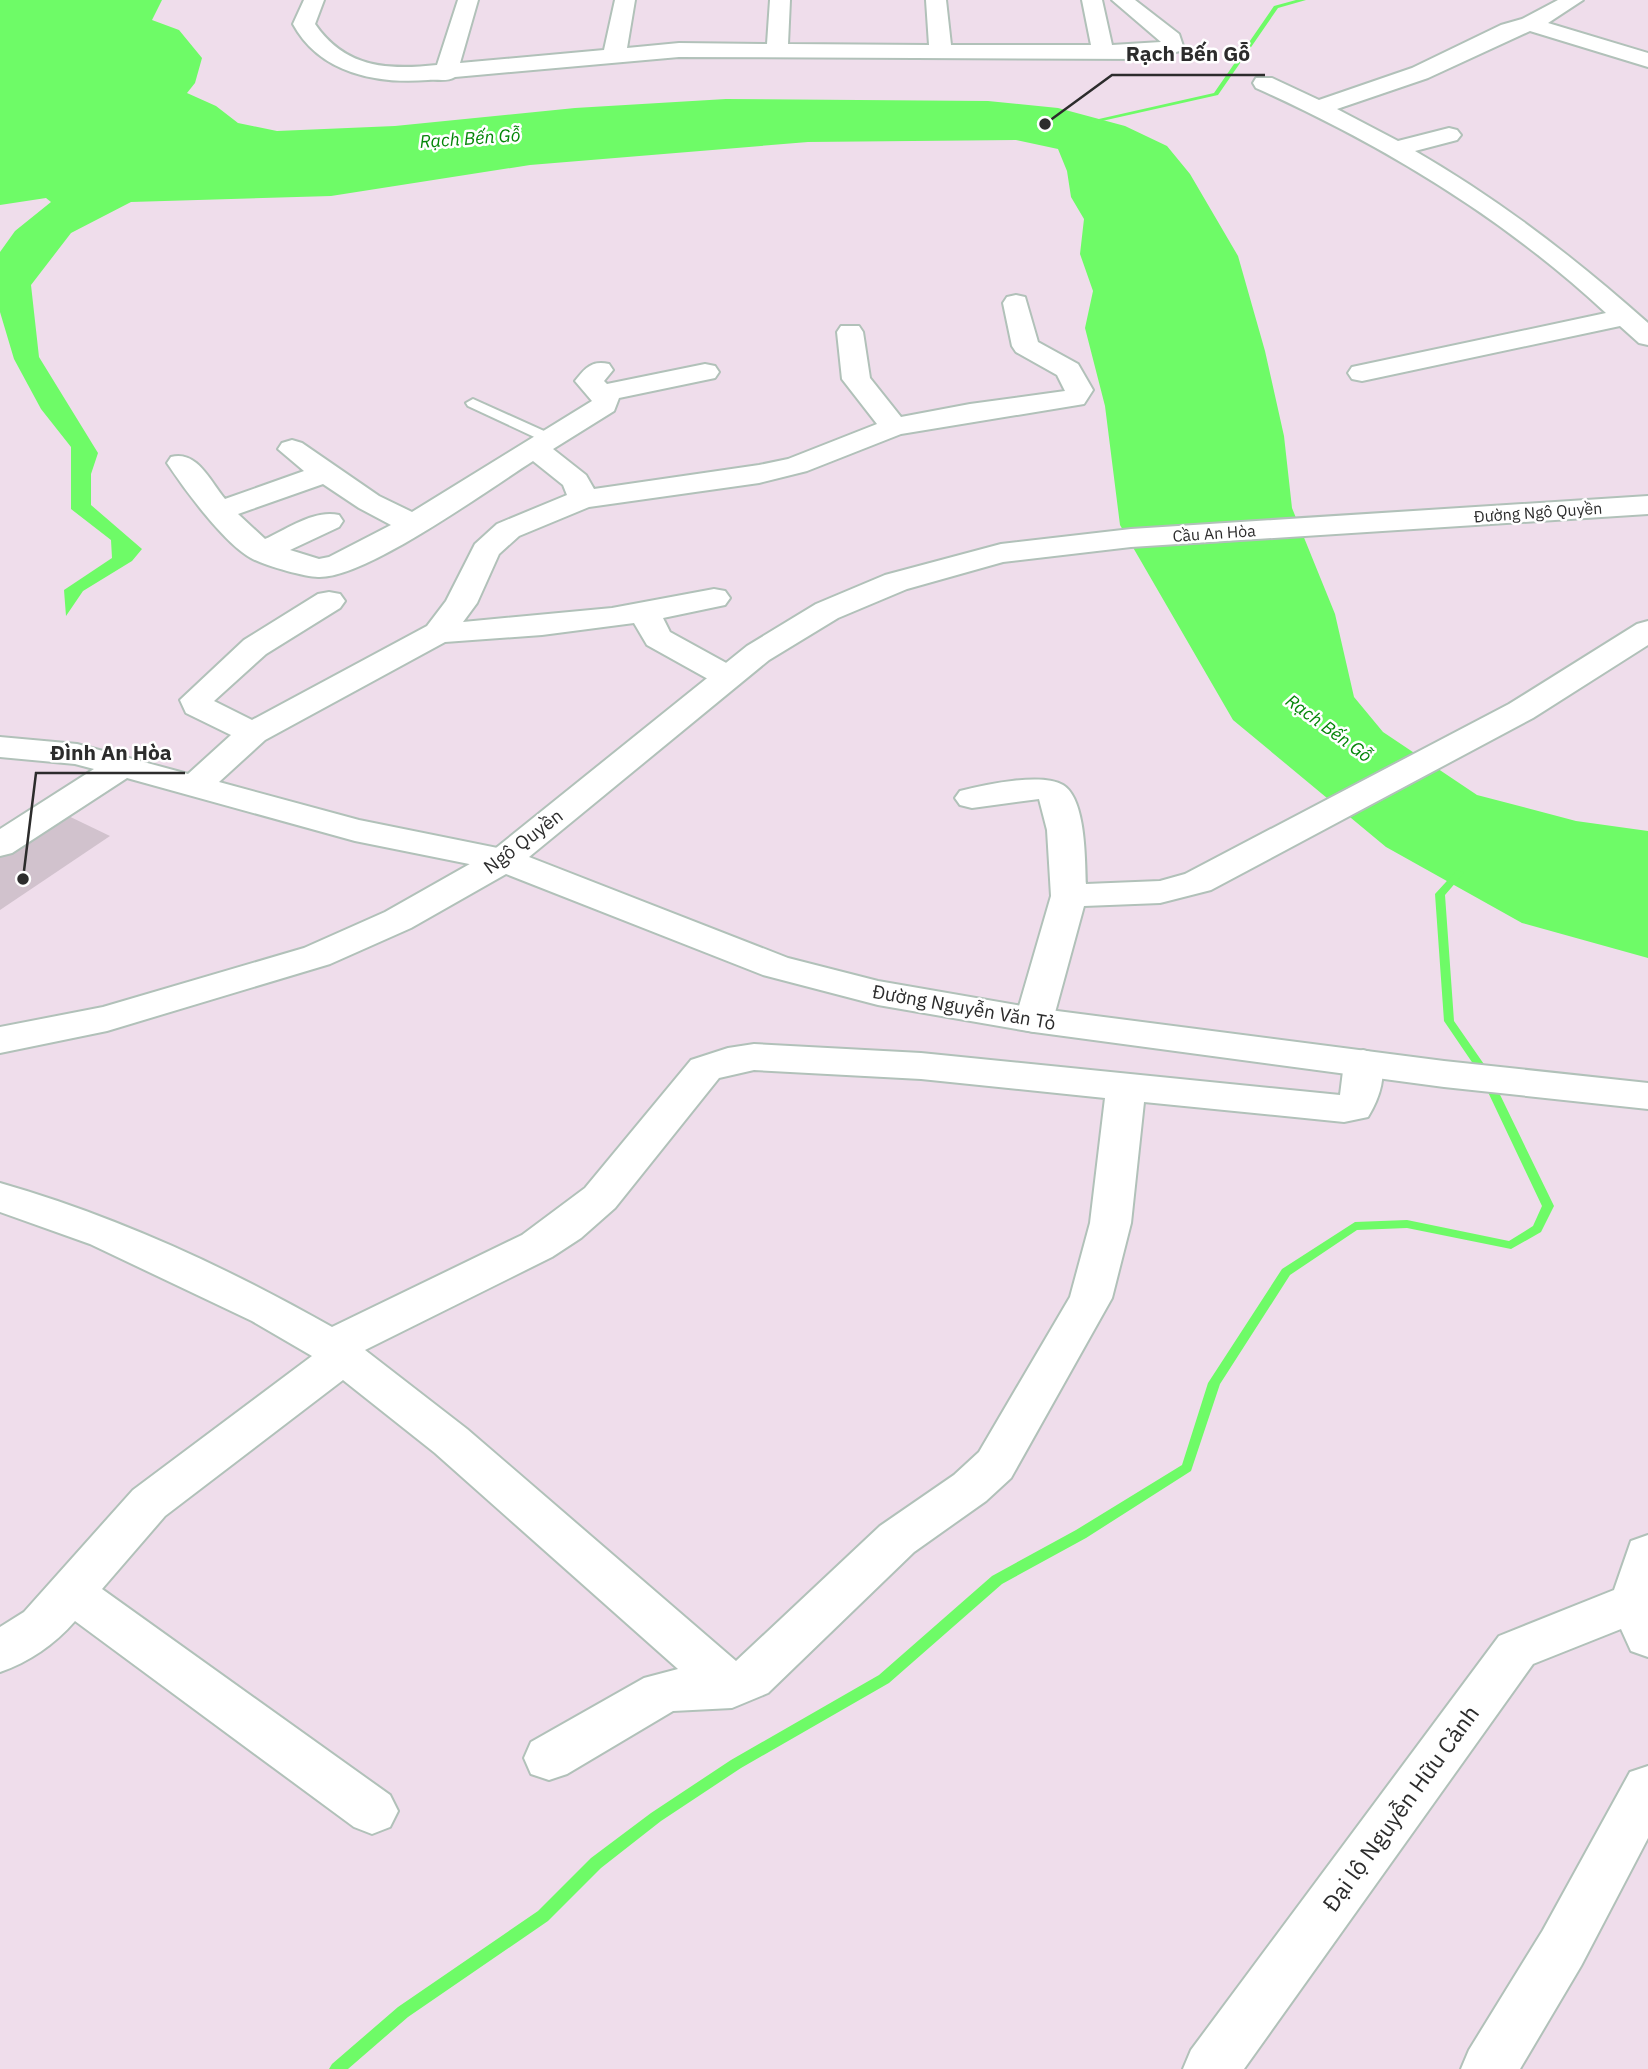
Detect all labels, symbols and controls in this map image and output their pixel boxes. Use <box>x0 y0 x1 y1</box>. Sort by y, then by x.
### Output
callout: Rạch Bến Gỗ <box>1112 33 1265 75</box>
text: Rạch Bến Gỗ <box>1126 39 1250 67</box>
water label: Rạch Bến Gỗ <box>419 123 521 153</box>
street label: Đường Ngô Quyền <box>1473 498 1603 526</box>
street label: Cầu An Hòa <box>1172 520 1257 546</box>
water label: Rạch Bến Gỗ <box>1281 689 1377 767</box>
callout: Đình An Hòa <box>36 731 185 773</box>
text: Đình An Hòa <box>50 738 172 766</box>
street label: Ngô Quyền <box>479 803 567 879</box>
street label: Đường Nguyễn Văn Tỏ <box>871 979 1057 1035</box>
street label: Đại lộ Nguyễn Hữu Cảnh <box>1315 1699 1485 1917</box>

